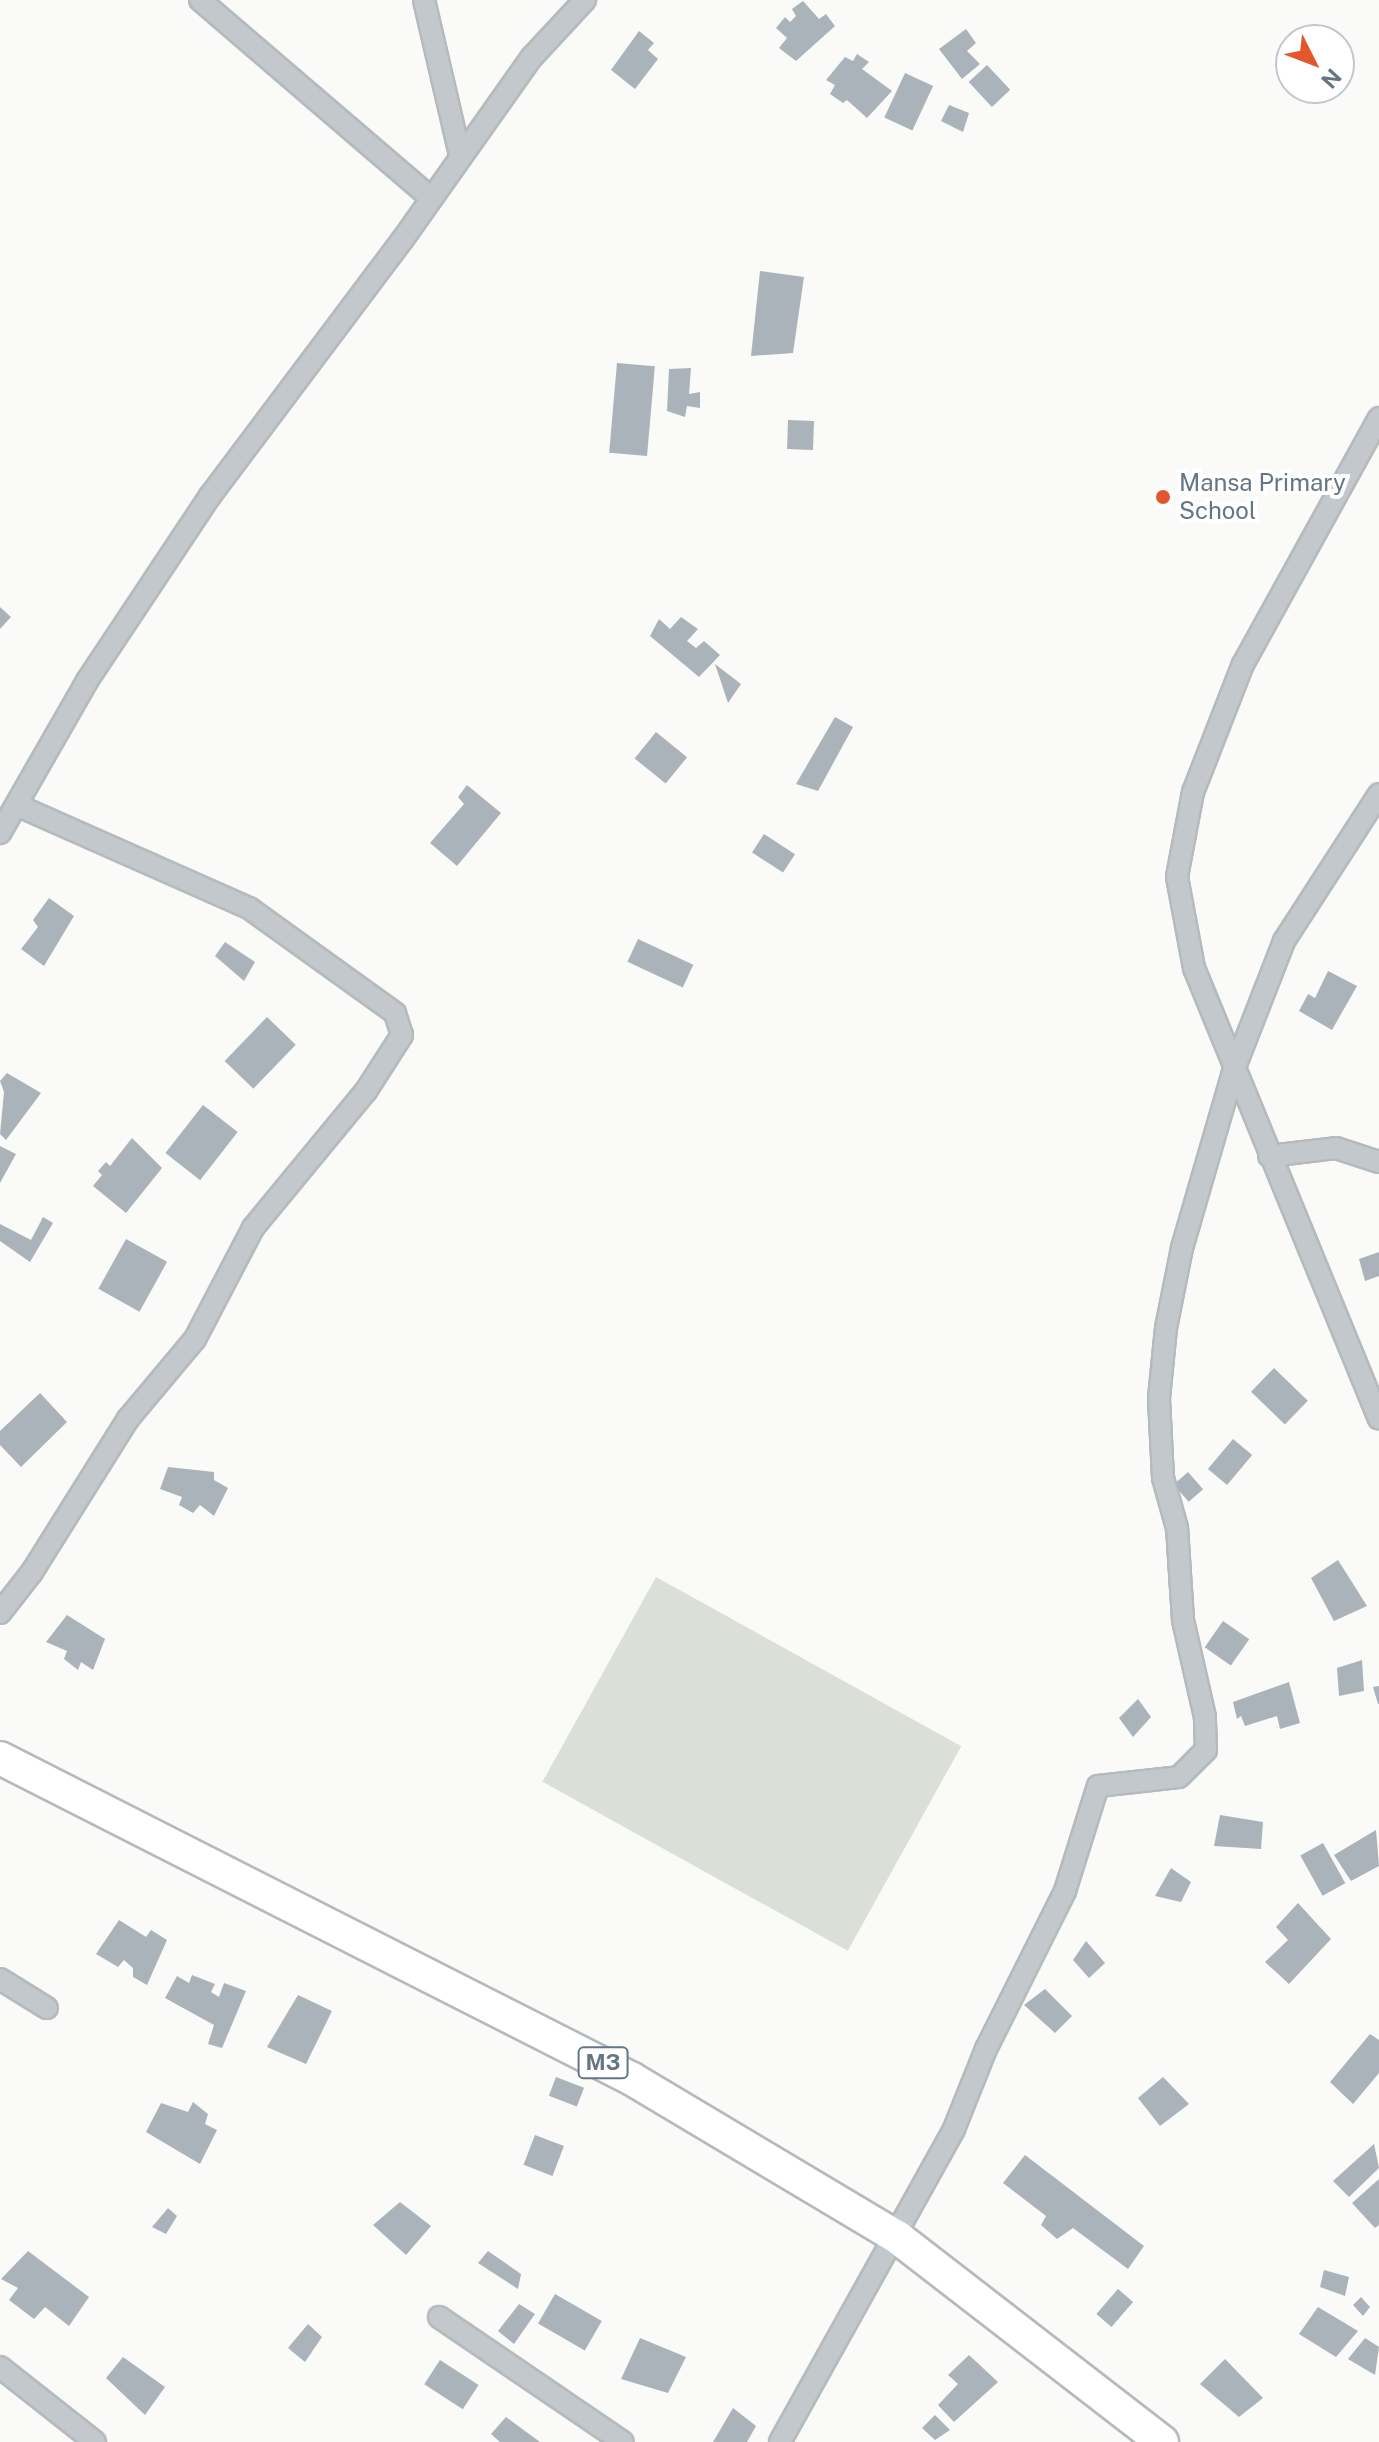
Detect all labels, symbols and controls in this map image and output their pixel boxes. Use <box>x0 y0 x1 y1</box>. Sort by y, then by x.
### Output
north arrow <box>1275 24 1355 104</box>
text: N <box>1316 64 1347 94</box>
place label: Mansa Primary School <box>1179 469 1346 525</box>
marker: Mansa Primary School <box>1154 488 1172 506</box>
road number: M3 <box>577 2045 629 2081</box>

